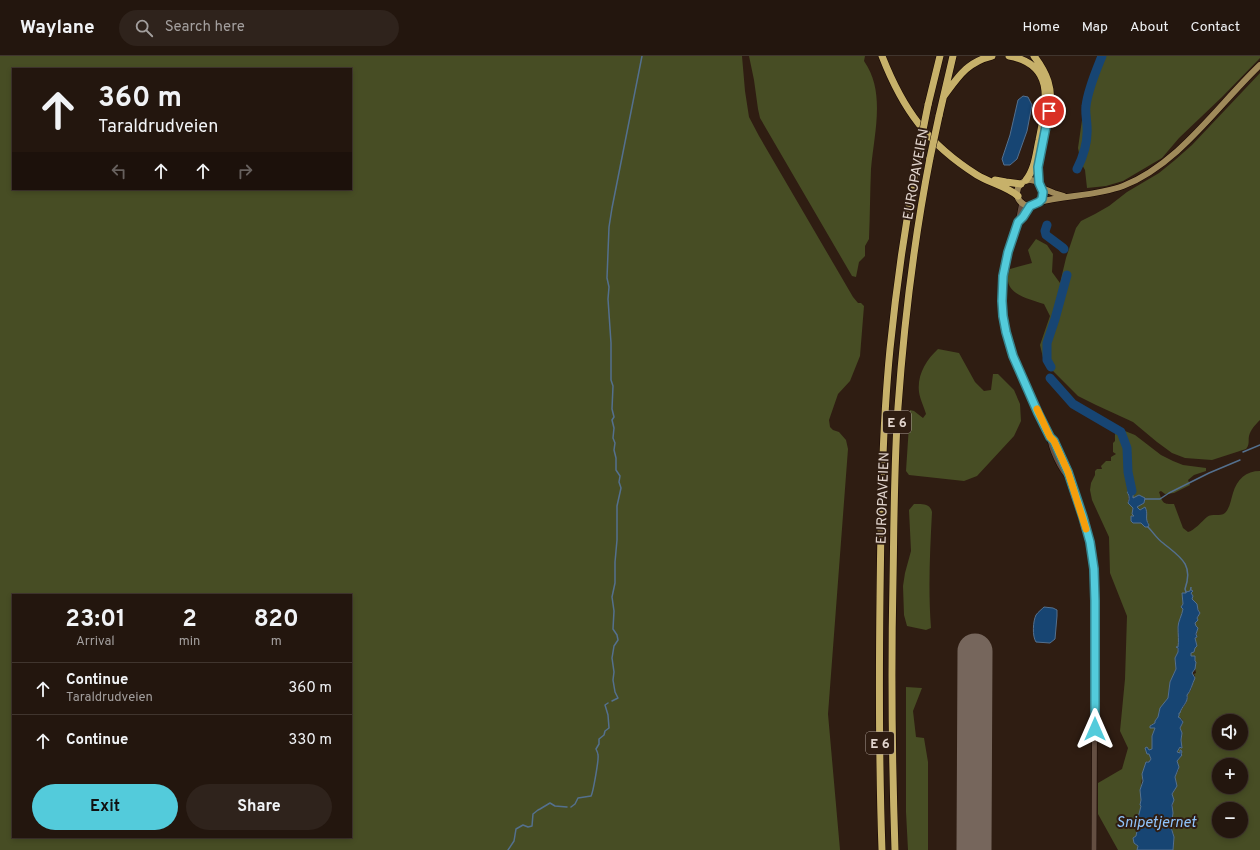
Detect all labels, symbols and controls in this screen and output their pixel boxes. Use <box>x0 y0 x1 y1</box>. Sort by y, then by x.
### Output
search box <box>119 10 399 46</box>
text: Waylane <box>20 16 95 40</box>
icon: search <box>133 17 155 39</box>
text: Search here <box>165 18 245 37</box>
text: Home <box>1023 19 1060 36</box>
text: Map <box>1082 19 1108 36</box>
text: About <box>1130 19 1169 36</box>
text: Contact <box>1191 19 1240 36</box>
text: 360 m <box>98 81 182 117</box>
icon: ahead <box>32 84 84 136</box>
pin <box>1032 94 1066 128</box>
icon: arrive <box>1038 100 1060 122</box>
text: Taraldrudveien <box>98 116 218 139</box>
street label: EUROPAVEIEN <box>900 127 933 221</box>
icon: left <box>108 160 130 182</box>
icon: ahead <box>150 160 172 182</box>
icon: ahead <box>192 160 214 182</box>
icon: right <box>234 160 256 182</box>
road number: E 6 <box>883 411 911 433</box>
street label: EUROPAVEIEN <box>873 452 894 545</box>
text: 23:01 <box>65 605 126 635</box>
text: 2 <box>182 605 197 635</box>
text: 820 <box>254 605 299 635</box>
text: Arrival <box>76 634 115 650</box>
text: min <box>179 634 200 650</box>
text: m <box>271 634 282 650</box>
text: Continue <box>66 671 128 690</box>
icon: ahead <box>32 678 54 700</box>
text: 360 m <box>288 679 332 698</box>
text: Taraldrudveien <box>66 690 153 706</box>
position arrow <box>1074 708 1116 750</box>
map controls <box>1212 714 1248 838</box>
button: sound <box>1212 714 1248 750</box>
icon: ahead <box>32 730 54 752</box>
text: Continue <box>66 731 128 750</box>
text: 330 m <box>288 731 332 750</box>
road number: E 6 <box>866 732 894 754</box>
button: + <box>1212 758 1248 794</box>
button: Exit <box>32 784 178 830</box>
button: Share <box>186 784 332 830</box>
button: − <box>1212 802 1248 838</box>
water label: Snipetjernet <box>1116 814 1197 833</box>

